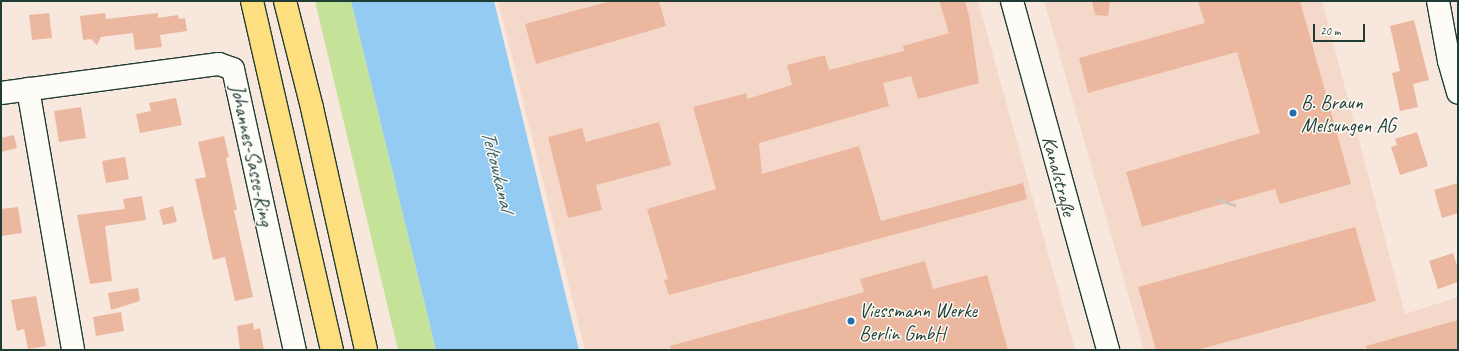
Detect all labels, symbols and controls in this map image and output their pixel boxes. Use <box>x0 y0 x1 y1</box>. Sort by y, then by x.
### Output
scale bar <box>1315 16 1367 42</box>
text: 20 m <box>1320 23 1340 39</box>
street label: Johannes-Sasse-Ring <box>225 82 279 228</box>
place label: B. Braun Melsungen AG <box>1301 90 1396 137</box>
marker: B. Braun Melsungen AG <box>1288 108 1298 118</box>
water label: Teltowkanal <box>476 127 520 213</box>
street label: Kanalstraße <box>1037 133 1081 219</box>
place label: Viessmann Werke Berlin GmbH <box>859 298 977 345</box>
marker: Viessmann Werke Berlin GmbH <box>846 316 856 326</box>

